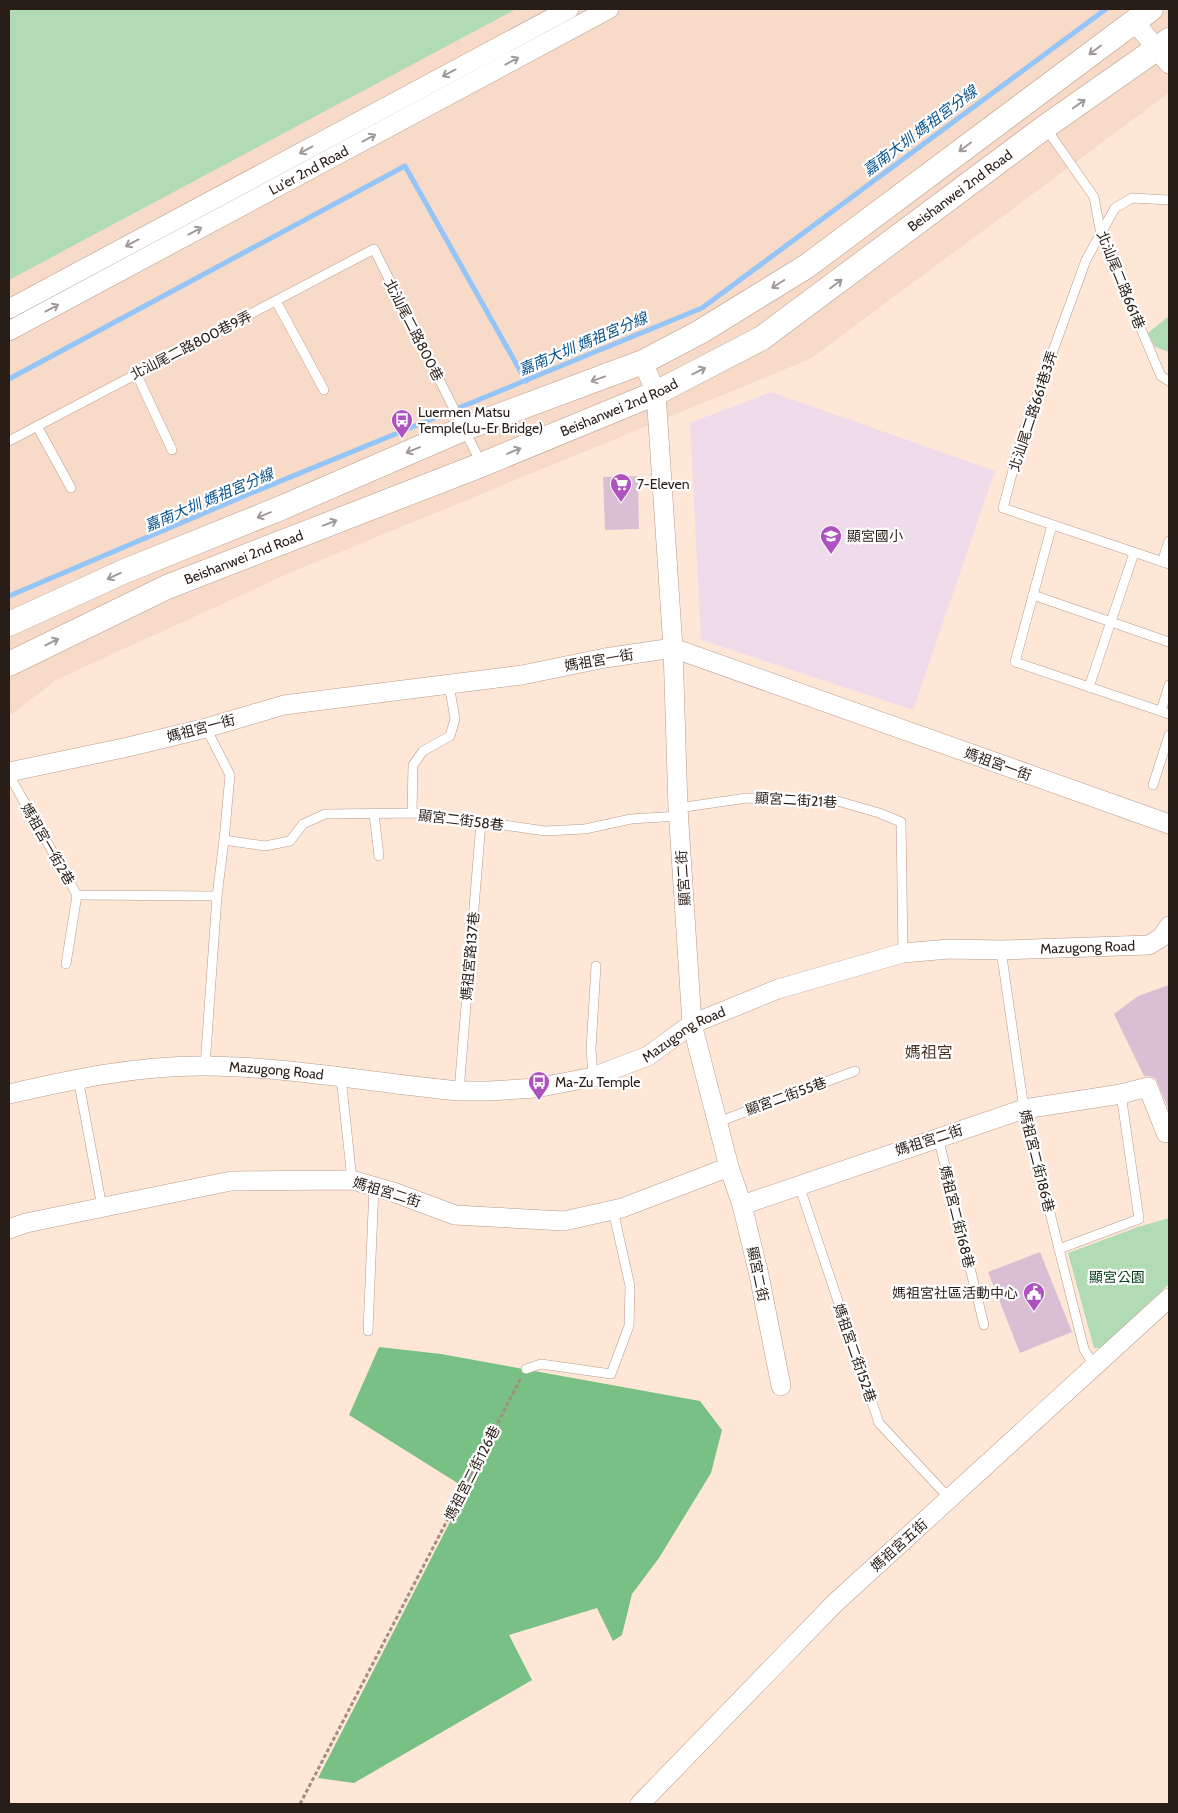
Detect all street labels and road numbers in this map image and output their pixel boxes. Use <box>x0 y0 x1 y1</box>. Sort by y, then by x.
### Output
street label: Lu'er 2nd Road <box>266 142 351 199</box>
street label: Beishanwei 2nd Road <box>904 146 1016 235</box>
street label: 北汕尾二路661巷 <box>1093 228 1149 332</box>
street label: 北汕尾二路800巷 <box>381 276 447 384</box>
street label: 北汕尾二路800巷9弄 <box>127 307 255 383</box>
street label: 北汕尾二路661巷3弄 <box>1005 348 1061 474</box>
street label: Beishanwei 2nd Road <box>557 374 681 441</box>
street label: Beishanwei 2nd Road <box>182 526 306 588</box>
street label: 媽祖宮一街 <box>563 645 635 675</box>
street label: 媽祖宮一街 <box>165 710 237 746</box>
street label: 媽祖宮一街 <box>962 744 1034 784</box>
street label: 顯宮二街21巷 <box>755 789 837 811</box>
street label: 媽祖宮一街2巷 <box>17 800 79 888</box>
street label: 顯宮二街58巷 <box>417 806 505 834</box>
street label: 顯宮二街 <box>672 849 694 907</box>
street label: 媽祖宮路137巷 <box>457 911 483 1001</box>
street label: Mazugong Road <box>1040 936 1135 958</box>
street label: Mazugong Road <box>638 1002 728 1066</box>
street label: Mazugong Road <box>229 1058 325 1084</box>
street label: 顯宮二街55巷 <box>743 1073 829 1119</box>
street label: 媽祖宮二街186巷 <box>1016 1108 1058 1214</box>
street label: 媽祖宮二街 <box>893 1121 965 1159</box>
street label: 媽祖宮二街168巷 <box>936 1164 978 1270</box>
street label: 媽祖宮二街 <box>351 1173 423 1211</box>
street label: 顯宮二街 <box>743 1245 773 1303</box>
street label: 媽祖宮二街152巷 <box>830 1301 880 1405</box>
street label: 媽祖宮二街126巷 <box>440 1423 504 1523</box>
street label: 媽祖宮五街 <box>867 1515 931 1575</box>

